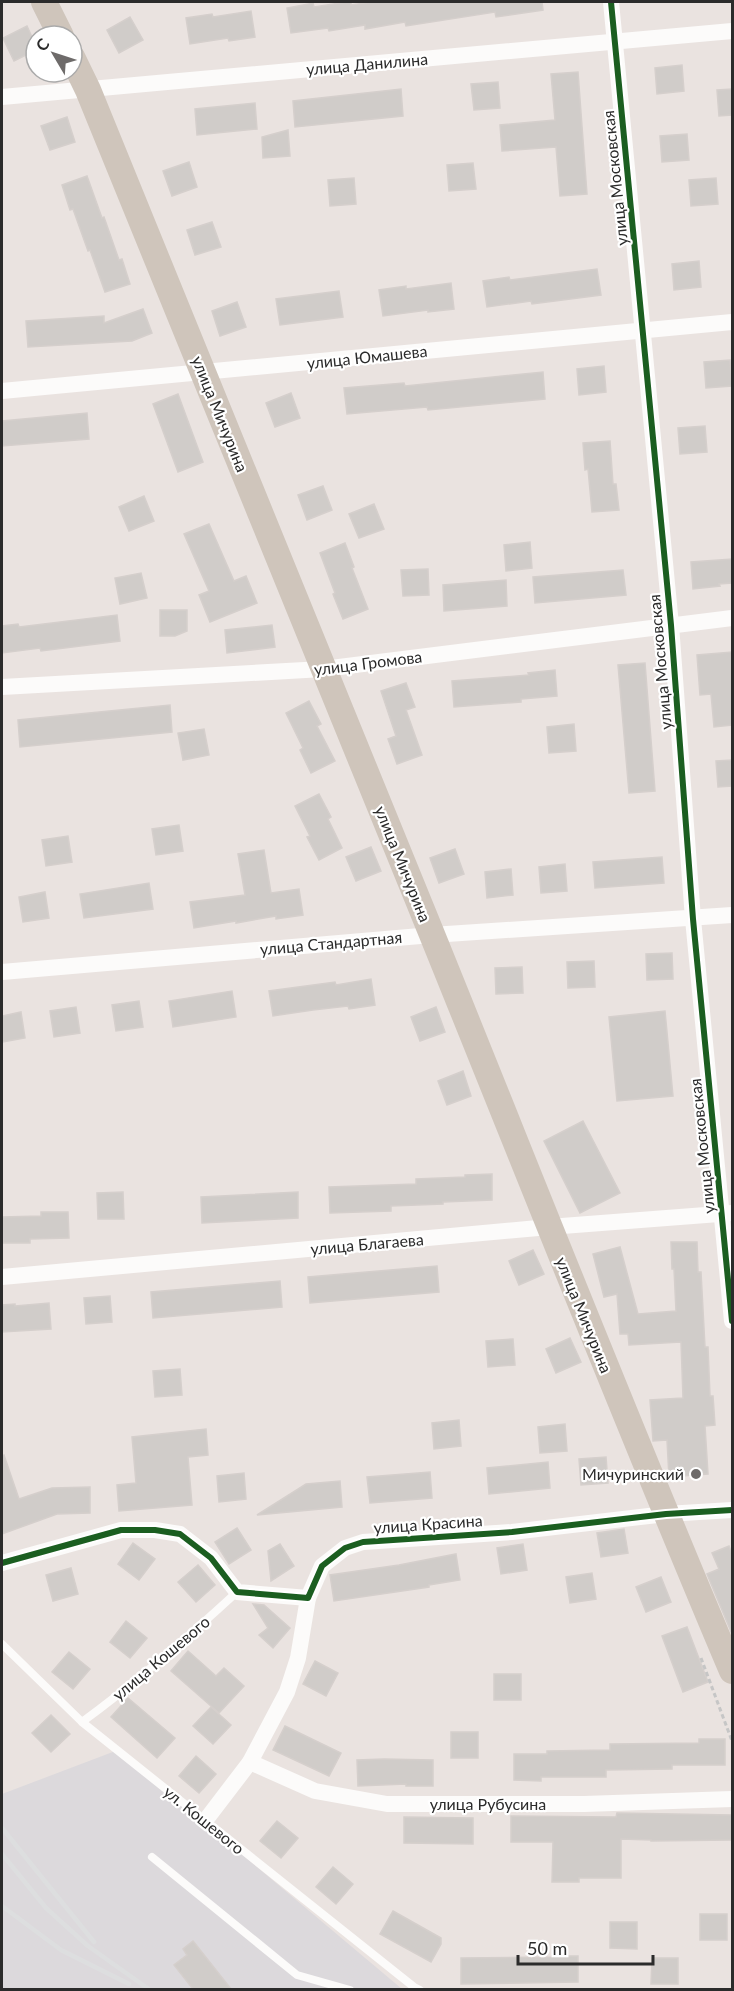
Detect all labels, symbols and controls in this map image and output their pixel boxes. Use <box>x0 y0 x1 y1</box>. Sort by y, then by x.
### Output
north arrow <box>24 24 84 84</box>
text: С <box>31 34 53 54</box>
street label: улица Данилина <box>305 49 429 78</box>
street label: улица Московская <box>598 110 631 247</box>
street label: улица Юмашева <box>306 341 428 372</box>
street label: улица Мичурина <box>189 353 252 475</box>
street label: улица Московская <box>644 594 675 731</box>
street label: улица Громова <box>313 646 423 679</box>
street label: улица Мичурина <box>372 803 435 925</box>
street label: улица Стандартная <box>259 927 403 958</box>
street label: улица Московская <box>685 1078 718 1215</box>
street label: улица Благаева <box>310 1229 424 1258</box>
street label: улица Мичурина <box>553 1254 616 1376</box>
place label: Мичуринский <box>582 1464 684 1483</box>
marker: Мичуринский <box>689 1467 703 1481</box>
street label: улица Красина <box>373 1510 483 1537</box>
street label: улица Кошевого <box>108 1611 213 1704</box>
street label: ул. Кошевого <box>160 1781 248 1858</box>
street label: улица Рубусина <box>430 1794 546 1813</box>
scale bar <box>518 1928 653 1966</box>
text: 50 m <box>527 1937 567 1959</box>

